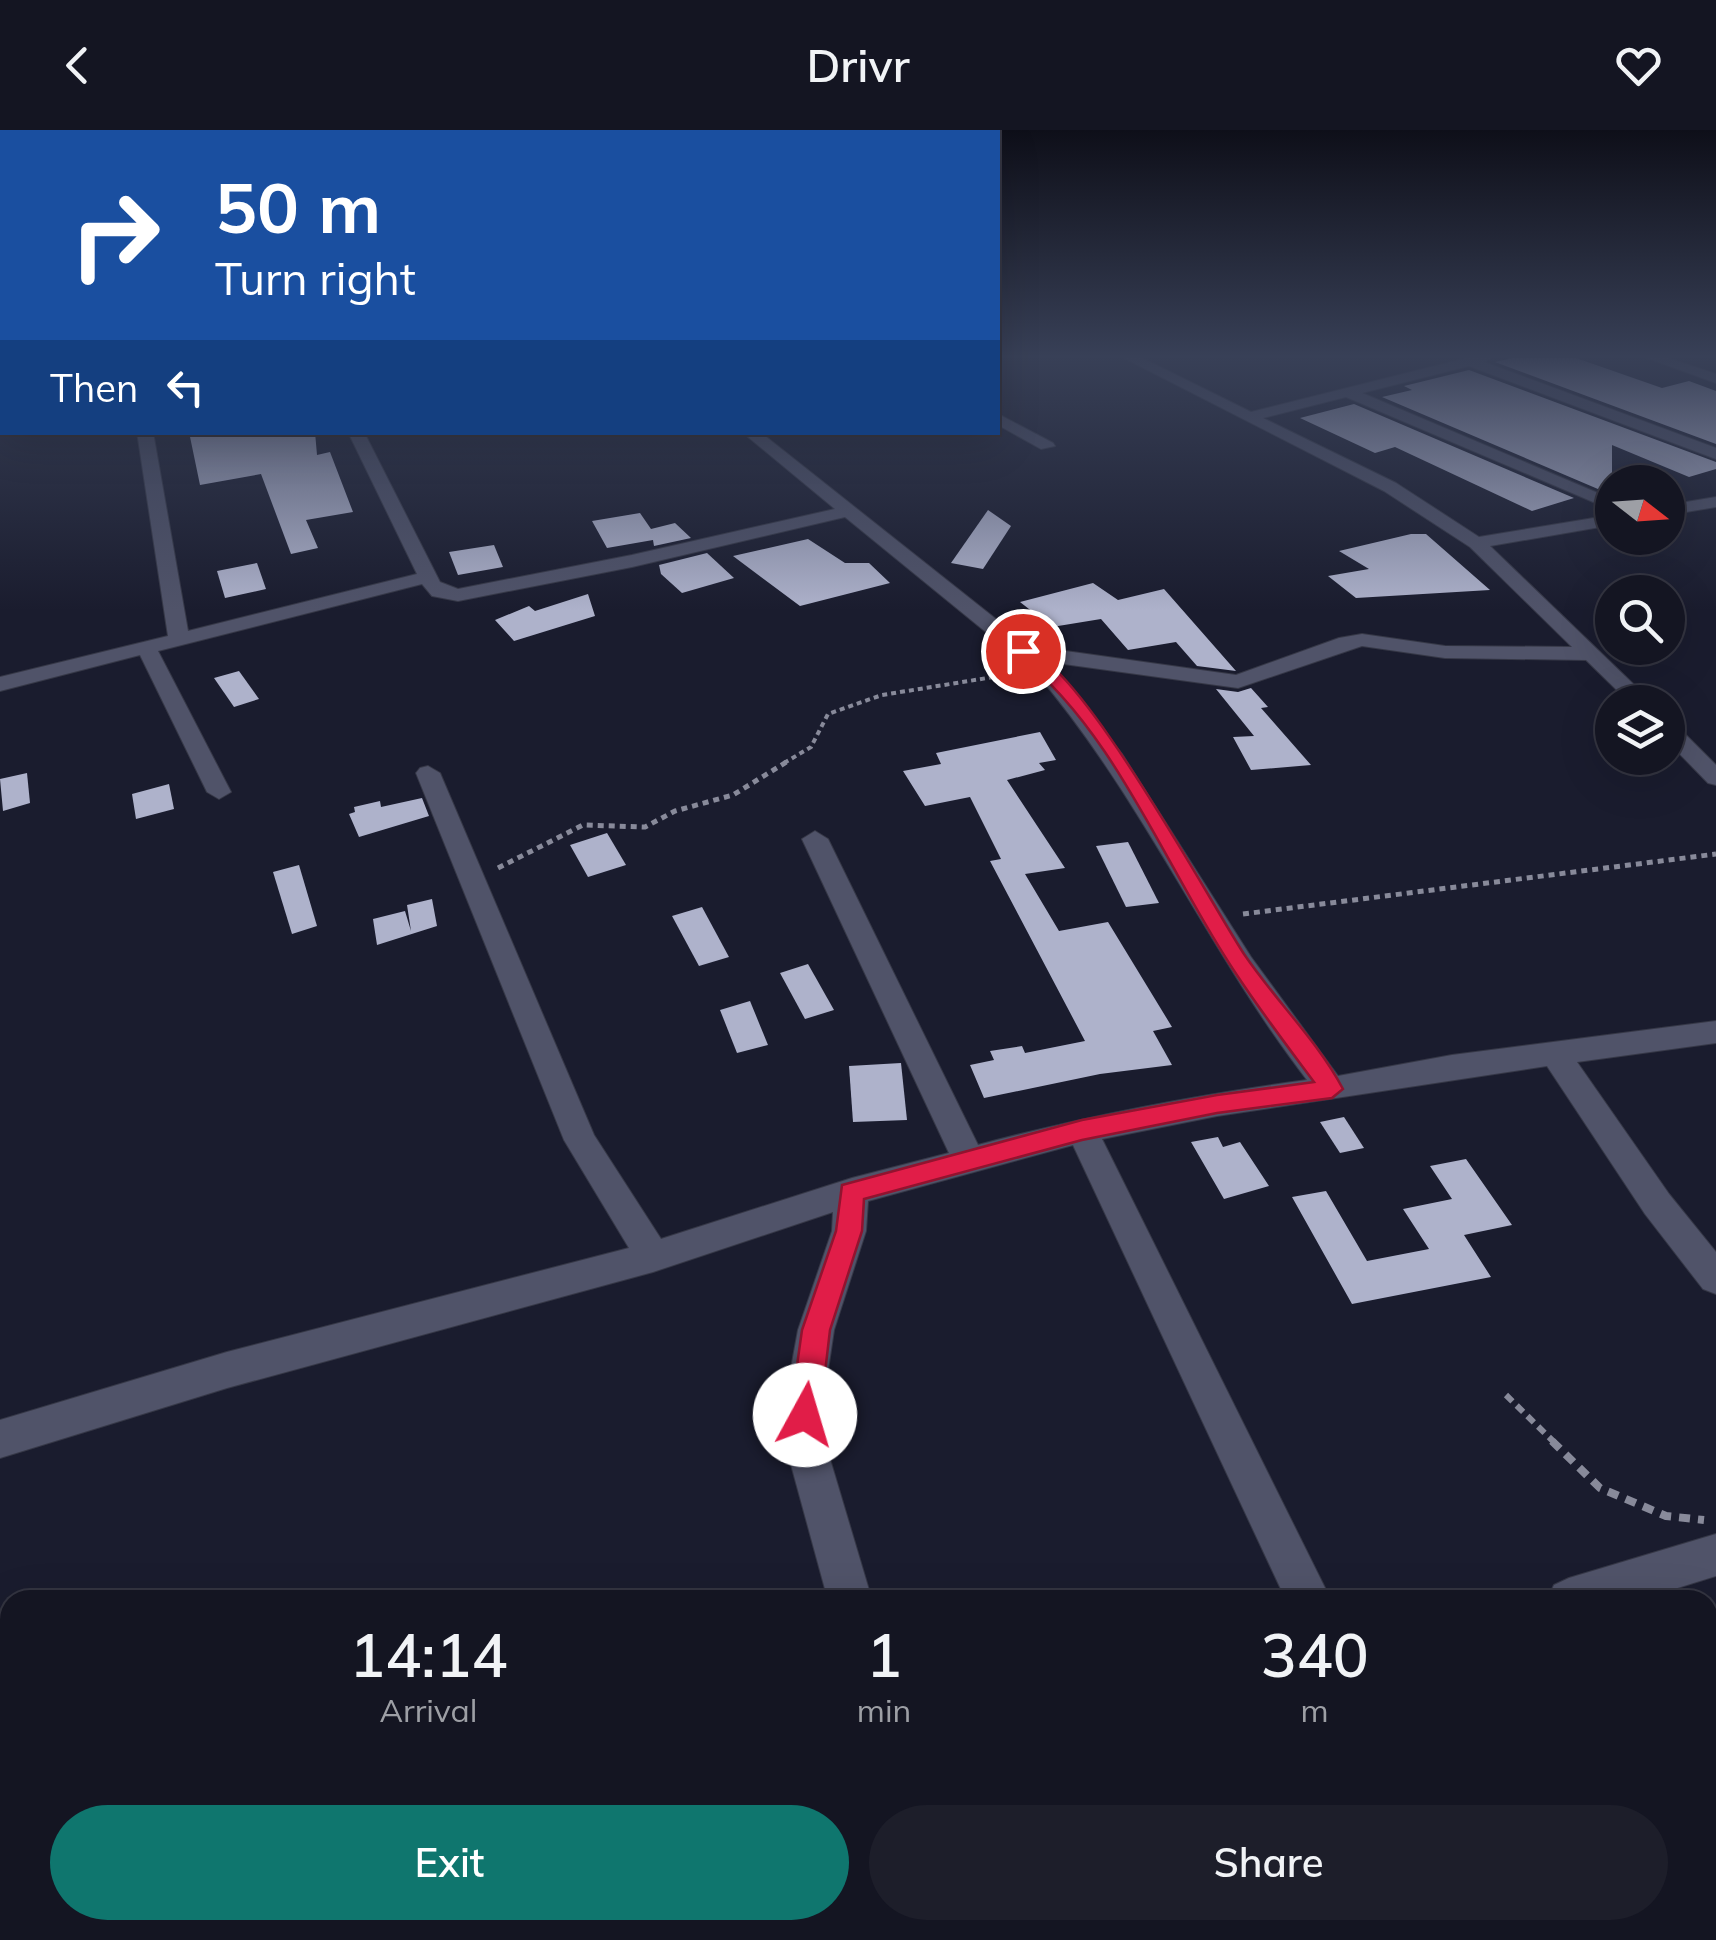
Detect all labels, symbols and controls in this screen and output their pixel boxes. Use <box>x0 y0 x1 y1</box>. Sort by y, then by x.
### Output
text: Drivr <box>806 37 910 93</box>
icon: back <box>50 38 105 93</box>
icon: heart <box>1611 38 1666 93</box>
text: 50 m <box>215 163 381 251</box>
icon: right <box>50 170 180 300</box>
text: Turn right <box>215 250 416 306</box>
icon: left <box>158 360 213 415</box>
text: Then <box>50 364 138 412</box>
north arrow <box>1595 465 1685 555</box>
map controls <box>1595 465 1685 775</box>
button: search <box>1595 575 1685 665</box>
pin <box>981 609 1066 694</box>
icon: arrive <box>996 624 1051 679</box>
button: layers <box>1595 685 1685 775</box>
position arrow <box>753 1363 857 1467</box>
text: 14:14 <box>349 1617 508 1692</box>
text: 1 <box>866 1617 902 1692</box>
text: 340 <box>1261 1617 1369 1692</box>
text: Arrival <box>380 1690 477 1730</box>
text: min <box>857 1690 911 1730</box>
text: m <box>1301 1690 1329 1730</box>
button: Exit <box>50 1805 849 1920</box>
button: Share <box>869 1805 1668 1920</box>

